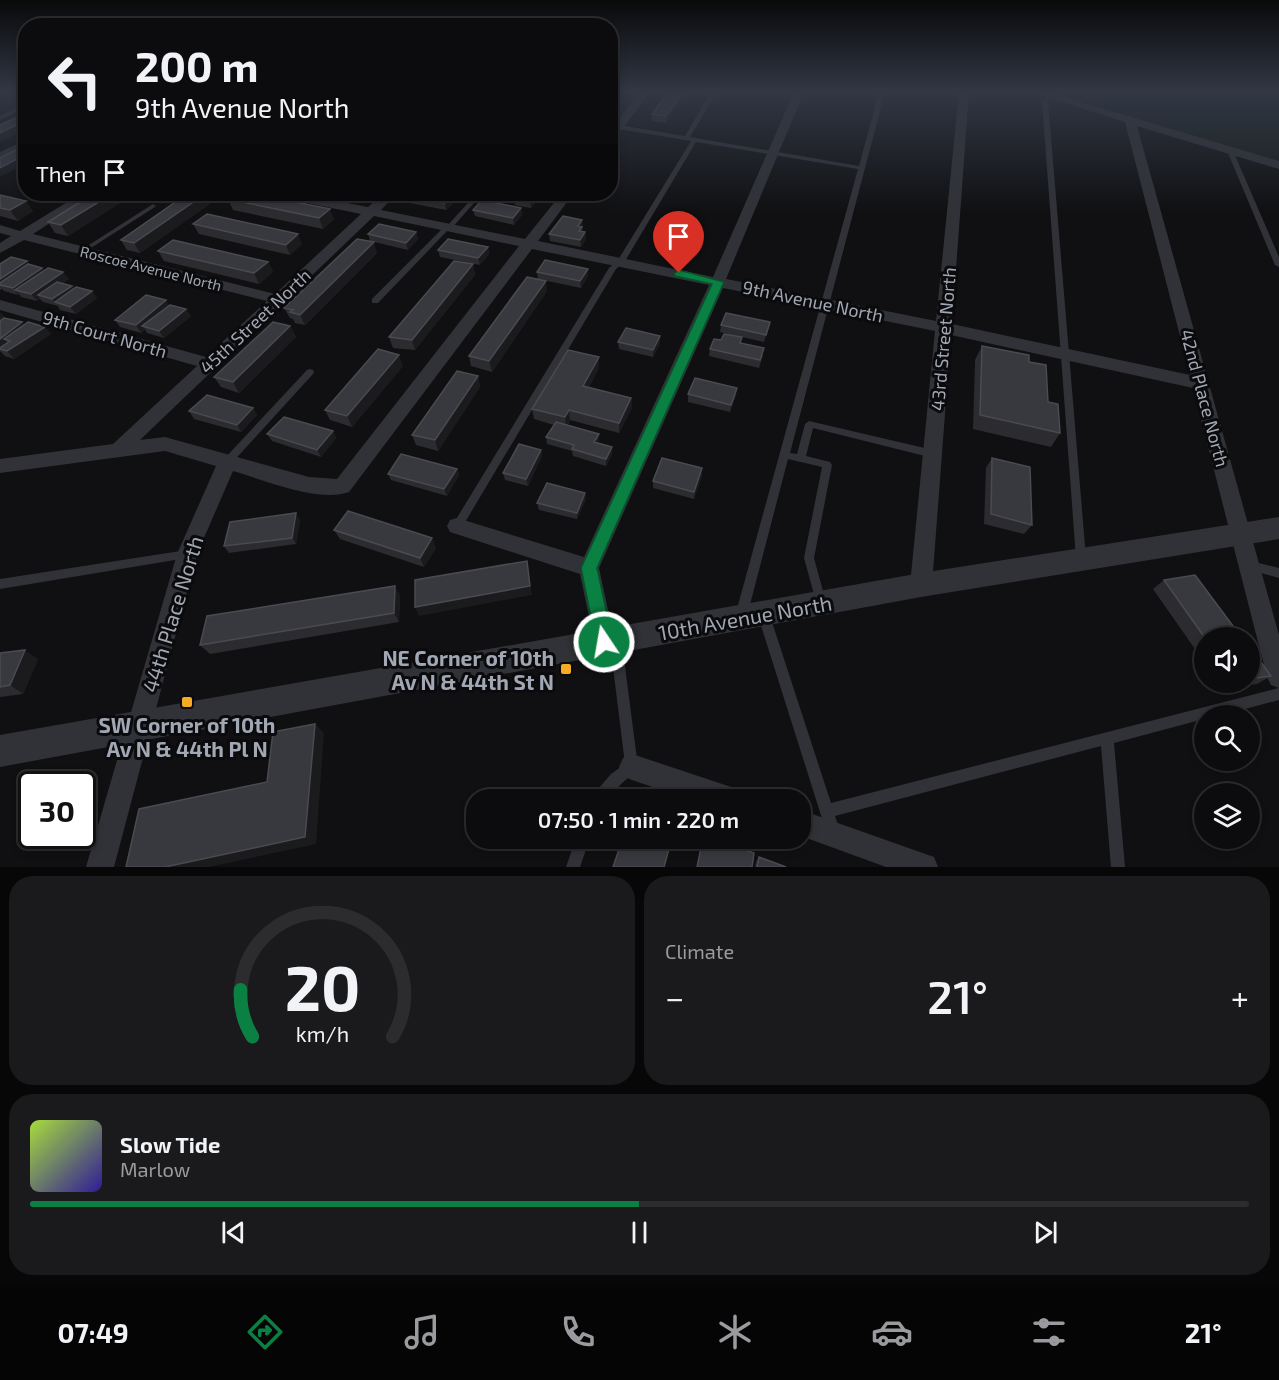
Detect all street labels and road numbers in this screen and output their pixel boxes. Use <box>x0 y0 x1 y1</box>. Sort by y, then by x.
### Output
street label: Roscoe Avenue North <box>78 242 224 294</box>
street label: 45th Street North <box>195 264 315 378</box>
street label: 43rd Street North <box>926 266 960 412</box>
street label: 9th Avenue North <box>741 275 885 327</box>
street label: 9th Court North <box>40 306 170 362</box>
street label: 42nd Place North <box>1176 327 1234 469</box>
street label: 44th Place North <box>136 533 208 695</box>
street label: 10th Avenue North <box>656 589 834 645</box>

